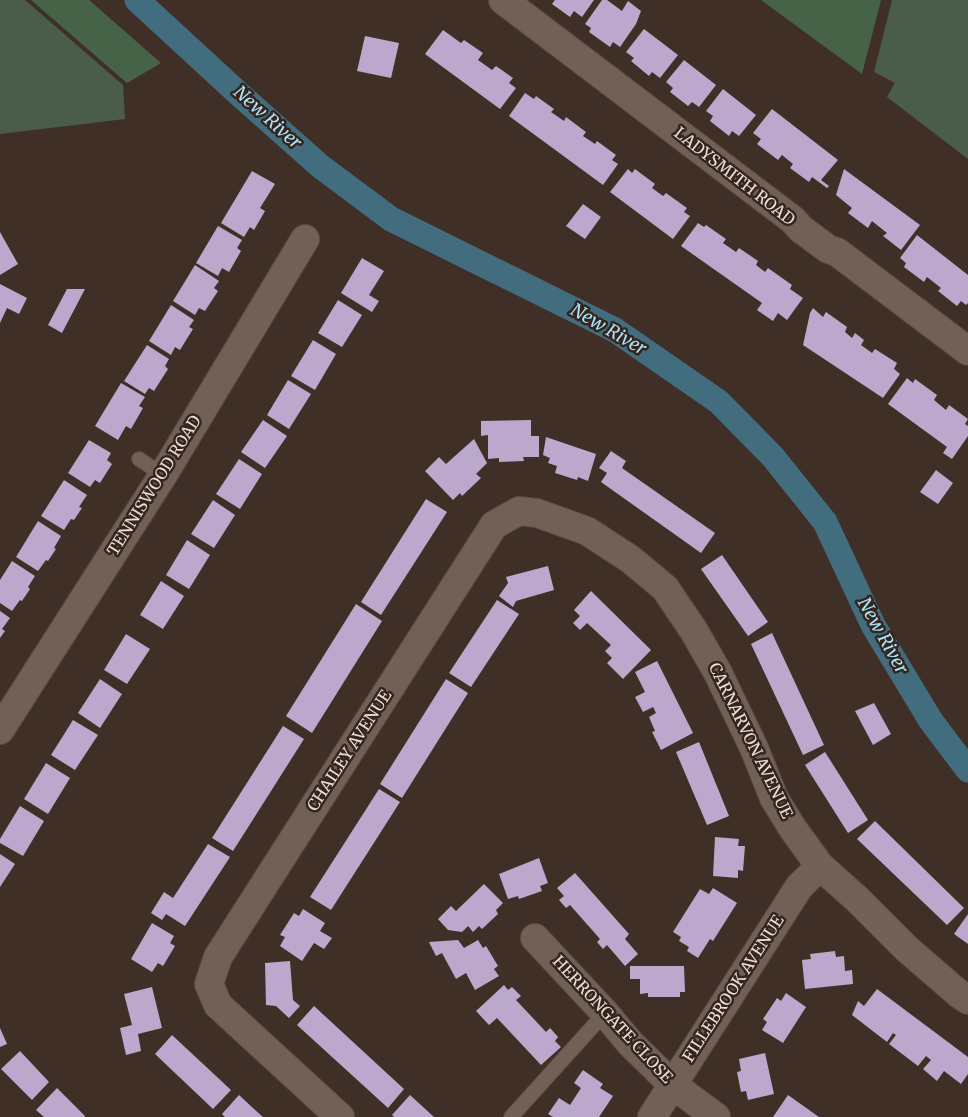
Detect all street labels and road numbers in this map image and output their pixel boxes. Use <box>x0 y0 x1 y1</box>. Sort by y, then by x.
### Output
street label: LADYSMITH ROAD <box>670 124 798 230</box>
street label: TENNISWOOD ROAD <box>104 412 206 560</box>
street label: CARNARVON AVENUE <box>704 660 796 822</box>
street label: CHAILEY AVENUE <box>304 687 396 815</box>
street label: FILLEBROOK AVENUE <box>679 912 789 1066</box>
street label: HERRONGATE CLOSE <box>548 952 676 1088</box>

